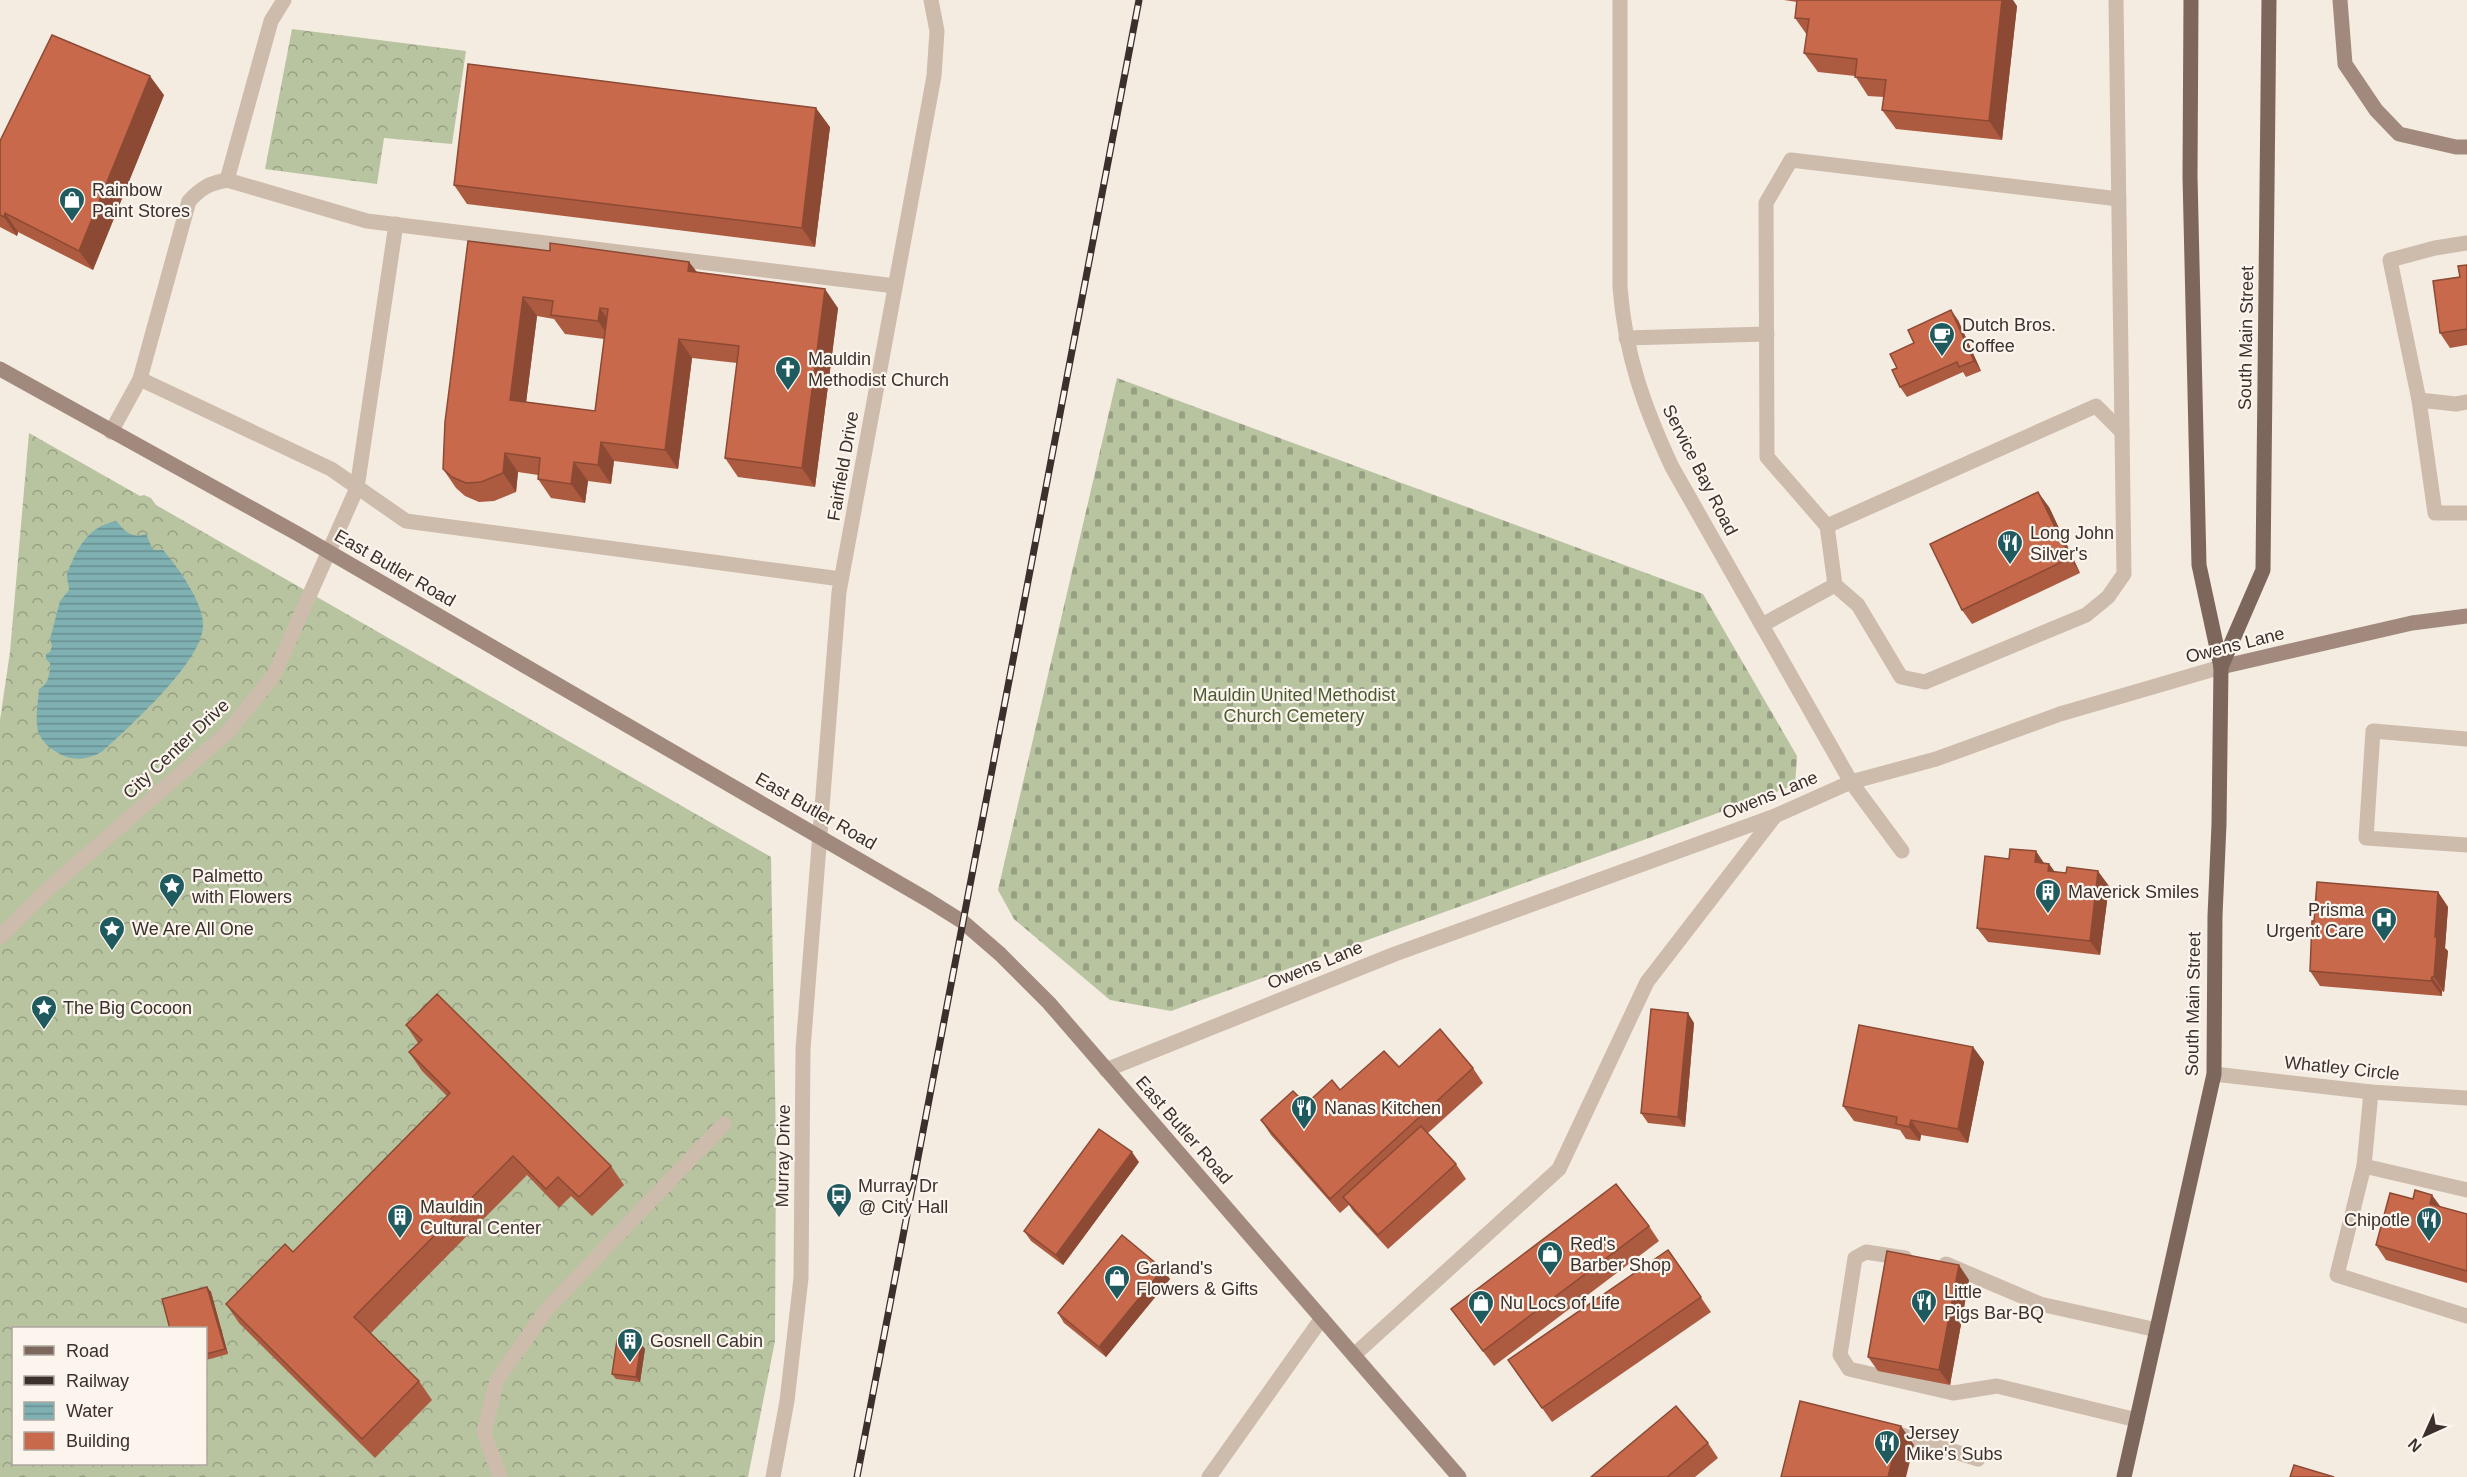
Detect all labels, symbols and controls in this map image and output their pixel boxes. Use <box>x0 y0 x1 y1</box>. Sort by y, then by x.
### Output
place label: Rainbow Paint Stores <box>92 180 190 221</box>
shop icon: Rainbow Paint Stores <box>57 185 87 223</box>
street label: South Main Street <box>2235 266 2257 410</box>
place label: Dutch Bros. Coffee <box>1962 315 2056 356</box>
cafe icon: Dutch Bros. Coffee <box>1927 320 1957 358</box>
place label: Mauldin Methodist Church <box>808 349 949 390</box>
church icon: Mauldin Methodist Church <box>773 354 803 392</box>
street label: Service Bay Road <box>1658 401 1742 539</box>
street label: Fairfield Drive <box>824 410 862 522</box>
place label: Long John Silver's <box>2030 523 2114 564</box>
street label: East Butler Road <box>331 525 459 611</box>
restaurant icon: Long John Silver's <box>1995 528 2025 566</box>
street label: Owens Lane <box>2184 623 2286 667</box>
park label: Mauldin United Methodist Church Cemetery <box>1192 685 1396 726</box>
street label: City Center Drive <box>119 695 233 803</box>
street label: Owens Lane <box>1719 767 1821 823</box>
street label: East Butler Road <box>752 768 880 854</box>
place label: Palmetto with Flowers <box>191 866 292 907</box>
place icon: Palmetto with Flowers <box>157 871 187 909</box>
building icon: Maverick Smiles <box>2033 877 2063 915</box>
place label: Maverick Smiles <box>2068 882 2199 902</box>
place label: Prisma Urgent Care <box>2266 900 2365 941</box>
hospital icon: Prisma Urgent Care <box>2369 905 2399 943</box>
place icon: We Are All One <box>97 914 127 952</box>
place label: We Are All One <box>132 919 254 939</box>
street label: South Main Street <box>2182 932 2204 1076</box>
street label: Owens Lane <box>1264 937 1366 993</box>
place icon: The Big Cocoon <box>29 993 59 1031</box>
place label: The Big Cocoon <box>63 998 192 1018</box>
street label: Whatley Circle <box>2283 1052 2401 1084</box>
street label: East Butler Road <box>1132 1072 1236 1188</box>
restaurant icon: Nanas Kitchen <box>1289 1093 1319 1131</box>
place label: Nanas Kitchen <box>1324 1098 1441 1118</box>
street label: Murray Drive <box>772 1104 794 1208</box>
place label: Murray Dr @ City Hall <box>858 1176 948 1217</box>
bus stop icon: Murray Dr @ City Hall <box>824 1181 854 1219</box>
place label: Mauldin Cultural Center <box>420 1197 541 1238</box>
building icon: Mauldin Cultural Center <box>385 1202 415 1240</box>
restaurant icon: Chipotle <box>2414 1205 2444 1243</box>
place label: Chipotle <box>2344 1210 2410 1230</box>
place label: Red's Barber Shop <box>1570 1234 1671 1275</box>
shop icon: Red's Barber Shop <box>1535 1239 1565 1277</box>
place label: Garland's Flowers & Gifts <box>1136 1258 1258 1299</box>
shop icon: Garland's Flowers & Gifts <box>1102 1263 1132 1301</box>
place label: Little Pigs Bar-BQ <box>1944 1282 2044 1323</box>
restaurant icon: Little Pigs Bar-BQ <box>1909 1287 1939 1325</box>
shop icon: Nu Locs of Life <box>1466 1288 1496 1326</box>
place label: Nu Locs of Life <box>1500 1293 1620 1313</box>
building icon: Gosnell Cabin <box>615 1326 645 1364</box>
legend <box>12 1327 207 1465</box>
place label: Gosnell Cabin <box>650 1331 763 1351</box>
text: Road <box>66 1341 109 1361</box>
text: Railway <box>66 1371 129 1391</box>
text: Water <box>66 1401 113 1421</box>
north arrow <box>2395 1405 2455 1465</box>
place label: Jersey Mike's Subs <box>1906 1423 2002 1464</box>
restaurant icon: Jersey Mike's Subs <box>1872 1428 1902 1466</box>
text: Building <box>66 1431 130 1451</box>
text: N <box>2405 1435 2425 1455</box>

